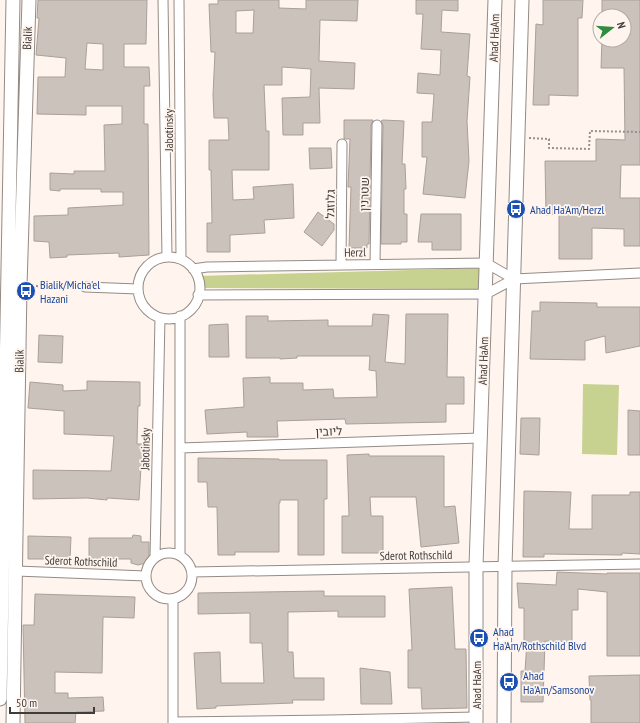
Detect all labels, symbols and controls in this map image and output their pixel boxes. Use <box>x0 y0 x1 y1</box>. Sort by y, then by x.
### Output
north arrow <box>592 8 632 48</box>
street label: Ahad HaAm <box>486 13 502 62</box>
text: N <box>614 20 629 30</box>
street label: Bialik <box>19 26 35 50</box>
street label: Jabotinsky <box>161 108 176 152</box>
street label: שטרנין <box>356 177 372 211</box>
street label: גלוזגל <box>322 189 338 219</box>
bus stop icon: Ahad Ha'Am/Herzl <box>505 198 527 220</box>
place label: Ahad Ha'Am/Herzl <box>530 202 605 217</box>
street label: Herzl <box>344 244 366 260</box>
place label: Bialik/Micha'el Hazani <box>40 277 100 306</box>
bus stop icon: Bialik/Micha'el Hazani <box>15 280 37 302</box>
street label: Ahad HaAm <box>475 336 491 385</box>
street label: Bialik <box>11 349 27 373</box>
street label: ליובין <box>315 423 343 439</box>
street label: Jabotinsky <box>137 427 153 471</box>
street label: Sderot Rothschild <box>379 547 453 563</box>
street label: Sderot Rothschild <box>44 552 118 570</box>
place label: Ahad Ha'Am/Rothschild Blvd <box>493 624 586 653</box>
bus stop icon: Ahad Ha'Am/Rothschild Blvd <box>468 627 490 649</box>
street label: Ahad HaAm <box>469 661 484 709</box>
place label: Ahad Ha'Am/Samsonov <box>523 668 594 697</box>
bus stop icon: Ahad Ha'Am/Samsonov <box>498 671 520 693</box>
scale bar <box>10 689 94 715</box>
text: 50 m <box>16 695 37 710</box>

